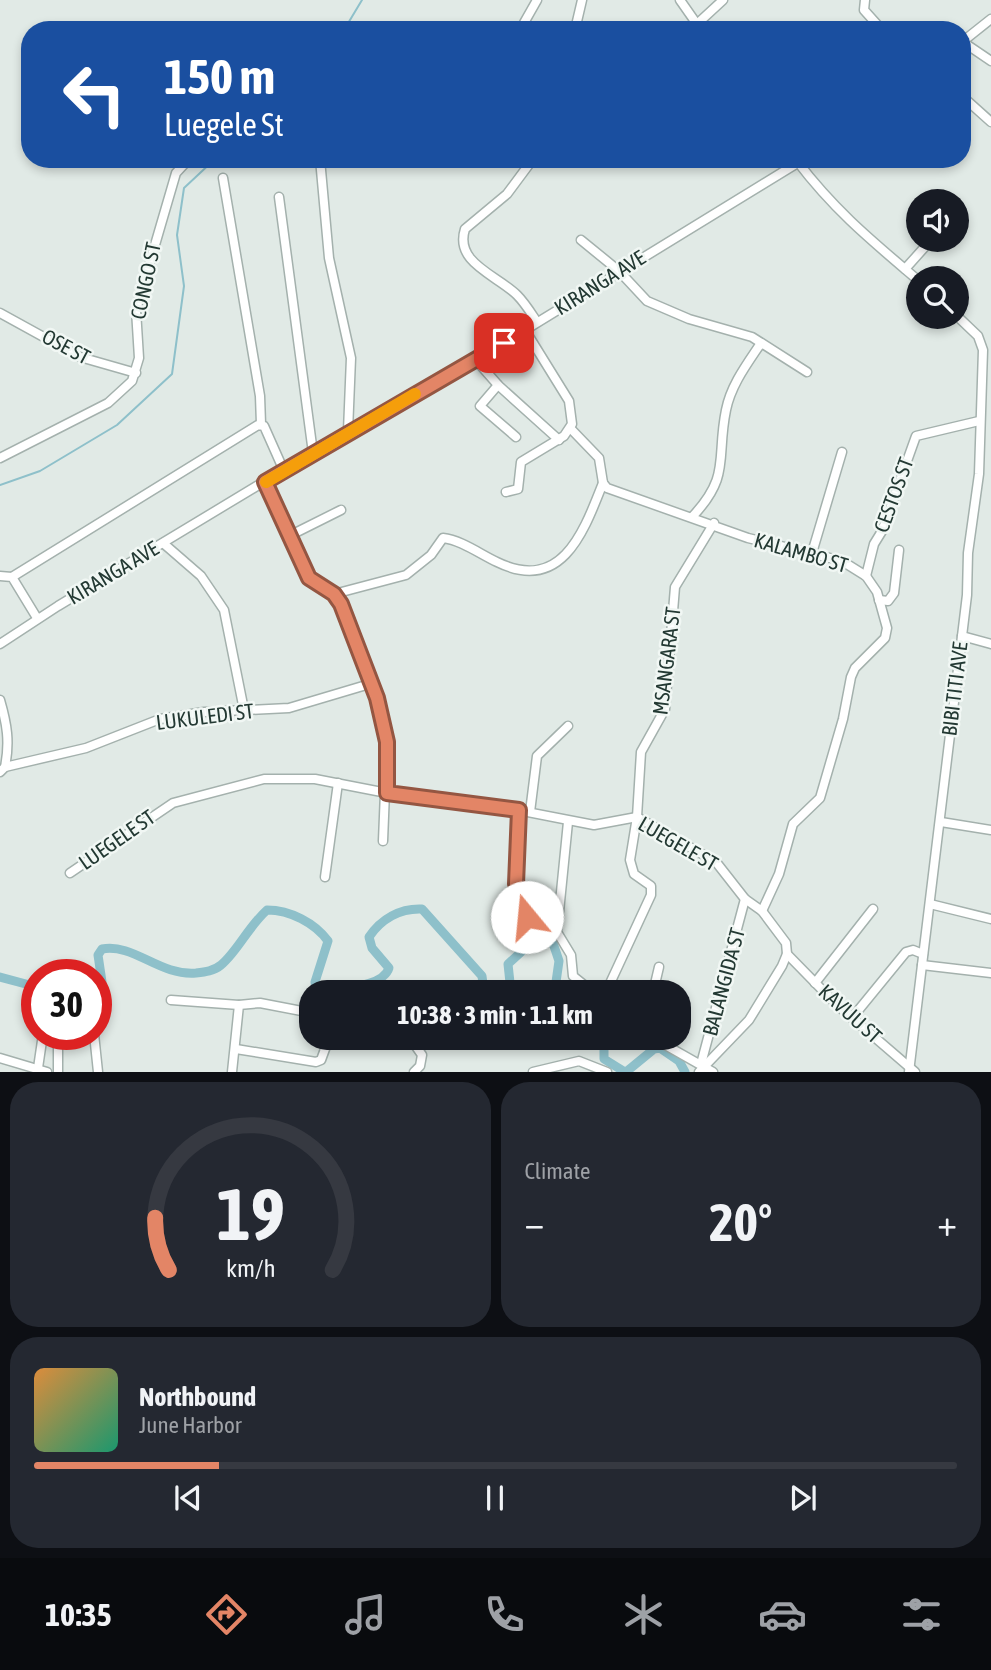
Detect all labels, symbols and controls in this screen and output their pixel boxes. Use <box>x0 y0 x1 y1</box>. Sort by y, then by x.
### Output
text: 150 m <box>164 48 275 104</box>
icon: left <box>49 49 140 140</box>
text: Luegele St <box>164 106 284 143</box>
map controls <box>906 189 969 329</box>
button: sound <box>906 189 969 252</box>
street label: CONGO ST <box>125 240 165 321</box>
street label: KIRANGA AVE <box>550 245 649 319</box>
button: search <box>906 266 969 329</box>
pin <box>474 313 534 373</box>
street label: OSE ST <box>38 324 95 369</box>
icon: arrive <box>485 324 523 362</box>
street label: CESTOS ST <box>868 454 918 535</box>
street label: KALAMBO ST <box>752 527 851 577</box>
street label: KIRANGA AVE <box>62 536 163 609</box>
street label: MSANGARA ST <box>647 605 685 716</box>
street label: BIBI TITI AVE <box>936 640 972 737</box>
street label: LUKULEDI ST <box>155 698 255 734</box>
street label: LUEGELE ST <box>74 804 159 874</box>
street label: LUEGELE ST <box>635 811 722 875</box>
position arrow <box>490 880 564 954</box>
street label: BALANGIDA ST <box>697 925 749 1038</box>
speed limit sign: 30 <box>21 959 112 1050</box>
street label: KAVUU ST <box>814 979 887 1048</box>
text: 10:38 · 3 min · 1.1 km <box>397 1000 593 1030</box>
text: Climate <box>525 1158 590 1184</box>
text: 19 <box>216 1173 284 1256</box>
text: 20° <box>709 1192 772 1252</box>
text: − <box>525 1201 544 1244</box>
text: + <box>937 1201 957 1244</box>
text: km/h <box>225 1254 275 1282</box>
text: Northbound <box>139 1382 256 1412</box>
text: June Harbor <box>139 1412 242 1438</box>
icon: previous <box>169 1479 207 1517</box>
icon: pause <box>476 1479 514 1517</box>
icon: next <box>784 1479 822 1517</box>
icon: directions <box>202 1590 251 1639</box>
icon: music <box>341 1590 390 1639</box>
icon: phone <box>480 1590 529 1639</box>
icon: climate <box>619 1590 668 1639</box>
icon: car <box>758 1590 807 1639</box>
icon: filters <box>897 1590 946 1639</box>
text: 10:35 <box>45 1596 112 1633</box>

